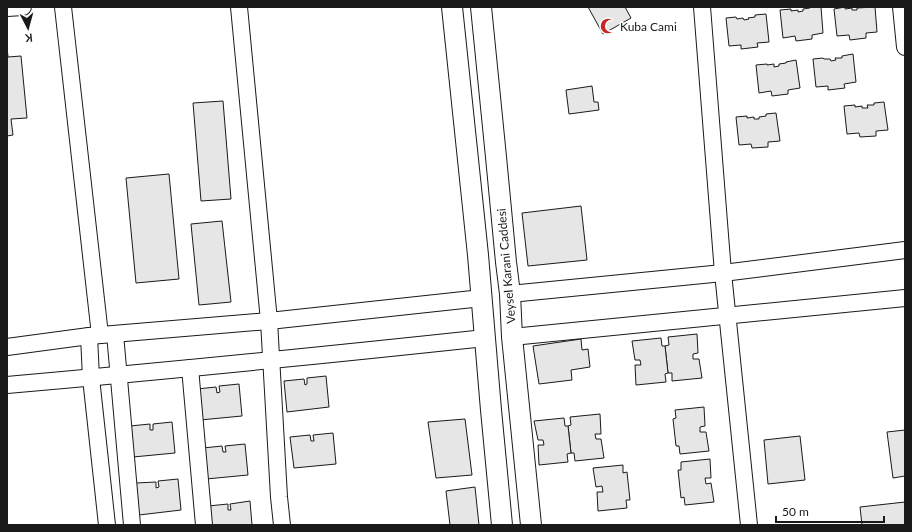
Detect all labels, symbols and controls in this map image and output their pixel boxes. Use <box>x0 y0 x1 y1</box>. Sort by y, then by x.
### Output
north arrow <box>8 8 48 48</box>
mosque icon: Kuba Cami <box>599 17 617 35</box>
place label: Kuba Cami <box>620 19 677 34</box>
text: K <box>24 32 34 45</box>
street label: Veysel Karani Caddesi <box>493 208 519 324</box>
scale bar <box>776 498 884 524</box>
text: 50 m <box>782 504 809 519</box>

